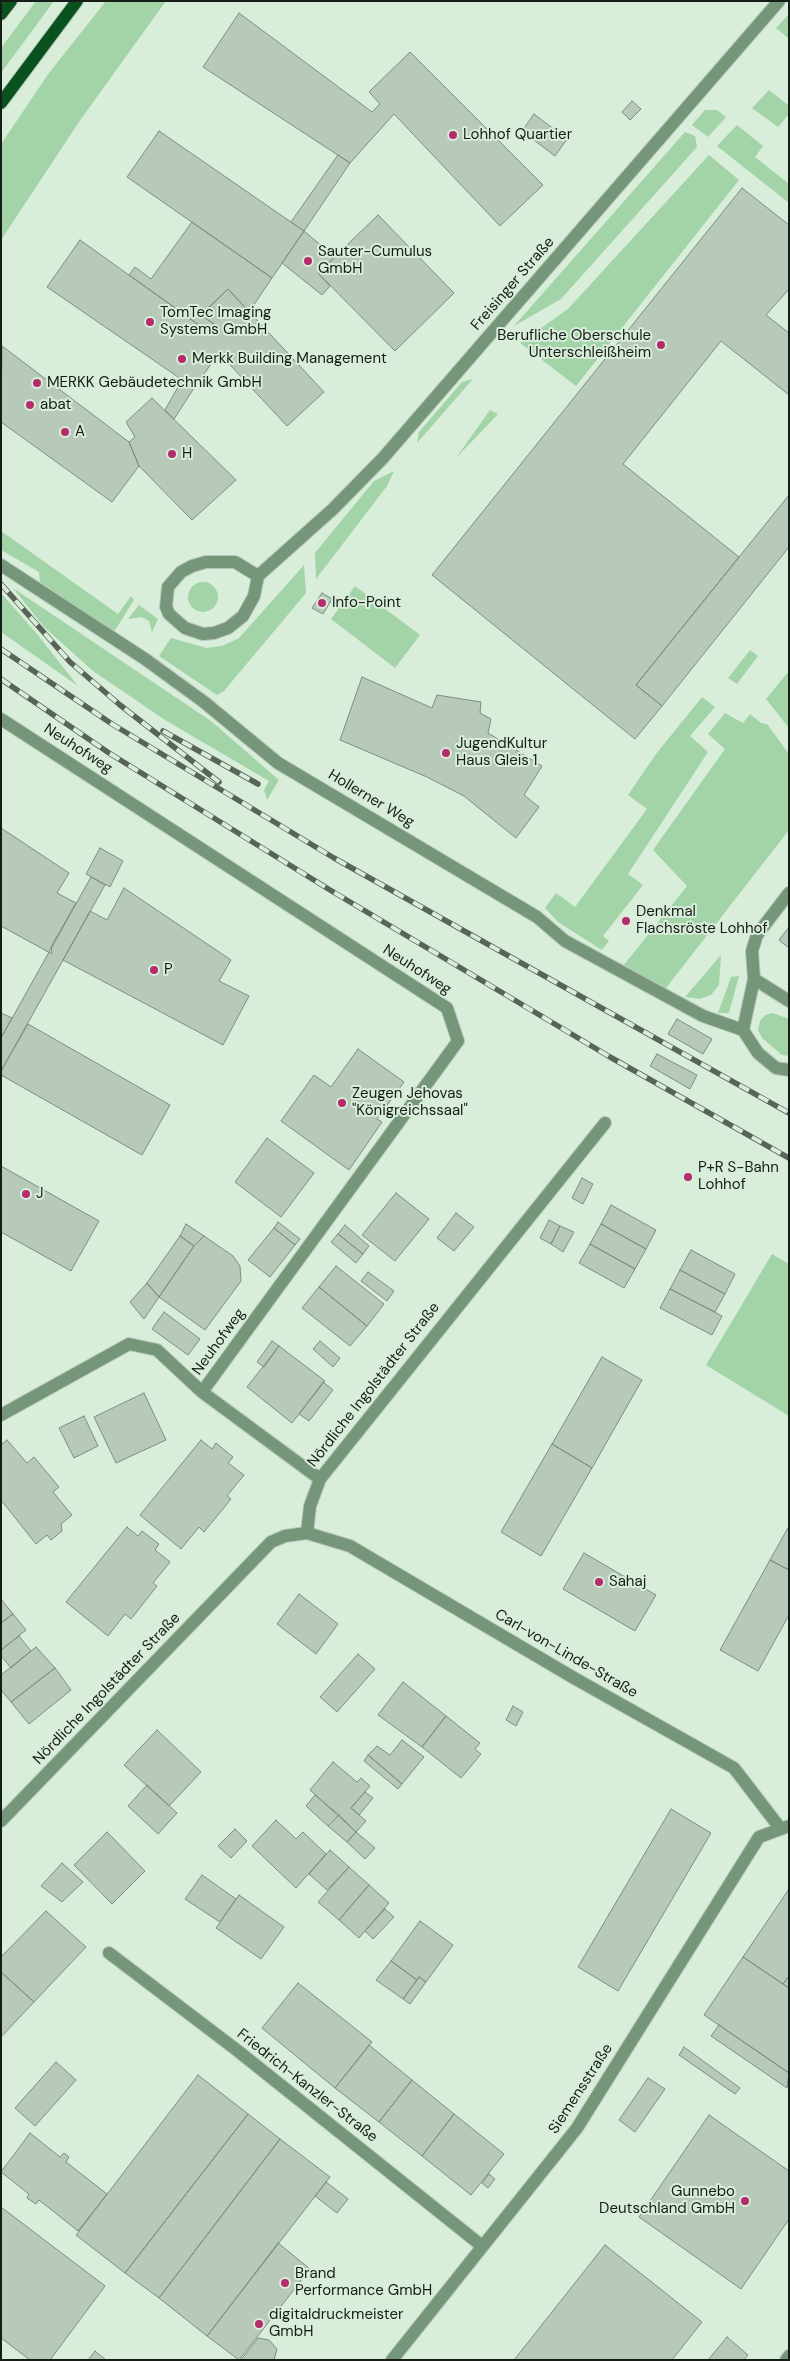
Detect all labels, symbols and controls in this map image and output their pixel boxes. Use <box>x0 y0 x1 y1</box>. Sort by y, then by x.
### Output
place label: Lohhof Quartier <box>463 126 572 144</box>
marker: Lohhof Quartier <box>447 129 459 141</box>
street label: Freisinger Straße <box>468 234 558 334</box>
place label: Sauter-Cumulus GmbH <box>318 243 432 278</box>
marker: Sauter-Cumulus GmbH <box>302 255 314 267</box>
place label: TomTec Imaging Systems GmbH <box>160 304 271 339</box>
marker: TomTec Imaging Systems GmbH <box>144 316 156 328</box>
place label: Berufliche Oberschule Unterschleißheim <box>497 327 651 362</box>
marker: Berufliche Oberschule Unterschleißheim <box>655 339 667 351</box>
place label: Merkk Building Management <box>192 350 387 368</box>
marker: Merkk Building Management <box>176 353 188 365</box>
place label: MERKK Gebäudetechnik GmbH <box>47 374 262 392</box>
marker: MERKK Gebäudetechnik GmbH <box>31 377 43 389</box>
place label: abat <box>40 396 71 414</box>
marker: abat <box>24 399 36 411</box>
place label: A <box>75 423 85 441</box>
marker: A <box>59 426 71 438</box>
place label: H <box>182 445 192 463</box>
marker: H <box>166 448 178 460</box>
place label: Info-Point <box>332 594 401 612</box>
marker: Info-Point <box>316 597 328 609</box>
street label: Neuhofweg <box>40 720 116 778</box>
place label: JugendKultur Haus Gleis 1 <box>456 735 547 770</box>
marker: JugendKultur Haus Gleis 1 <box>440 747 452 759</box>
street label: Hollerner Weg <box>325 766 417 832</box>
place label: Denkmal Flachsröste Lohhof <box>636 903 768 938</box>
marker: Denkmal Flachsröste Lohhof <box>620 915 632 927</box>
street label: Neuhofweg <box>379 941 455 999</box>
place label: P <box>164 961 173 979</box>
marker: P <box>148 964 160 976</box>
place label: Zeugen Jehovas "Königreichssaal" <box>352 1085 468 1120</box>
marker: Zeugen Jehovas "Königreichssaal" <box>336 1097 348 1109</box>
place label: P+R S-Bahn Lohhof <box>698 1159 779 1194</box>
marker: P+R S-Bahn Lohhof <box>682 1171 694 1183</box>
place label: J <box>36 1185 44 1203</box>
marker: J <box>20 1188 32 1200</box>
street label: Nördliche Ingolstädter Straße <box>304 1299 444 1471</box>
street label: Neuhofweg <box>189 1305 249 1379</box>
place label: Sahaj <box>609 1573 646 1591</box>
marker: Sahaj <box>593 1576 605 1588</box>
street label: Carl-von-Linde-Straße <box>491 1606 641 1702</box>
street label: Nördliche Ingolstädter Straße <box>30 1609 184 1769</box>
street label: Friedrich-Kanzler-Straße <box>233 2025 381 2147</box>
street label: Siemensstraße <box>545 2041 617 2137</box>
place label: Gunnebo Deutschland GmbH <box>599 2183 735 2218</box>
marker: Gunnebo Deutschland GmbH <box>739 2195 751 2207</box>
place label: Brand Performance GmbH <box>295 2265 432 2300</box>
marker: Brand Performance GmbH <box>279 2277 291 2289</box>
place label: digitaldruckmeister GmbH <box>269 2306 403 2341</box>
marker: digitaldruckmeister GmbH <box>253 2318 265 2330</box>

